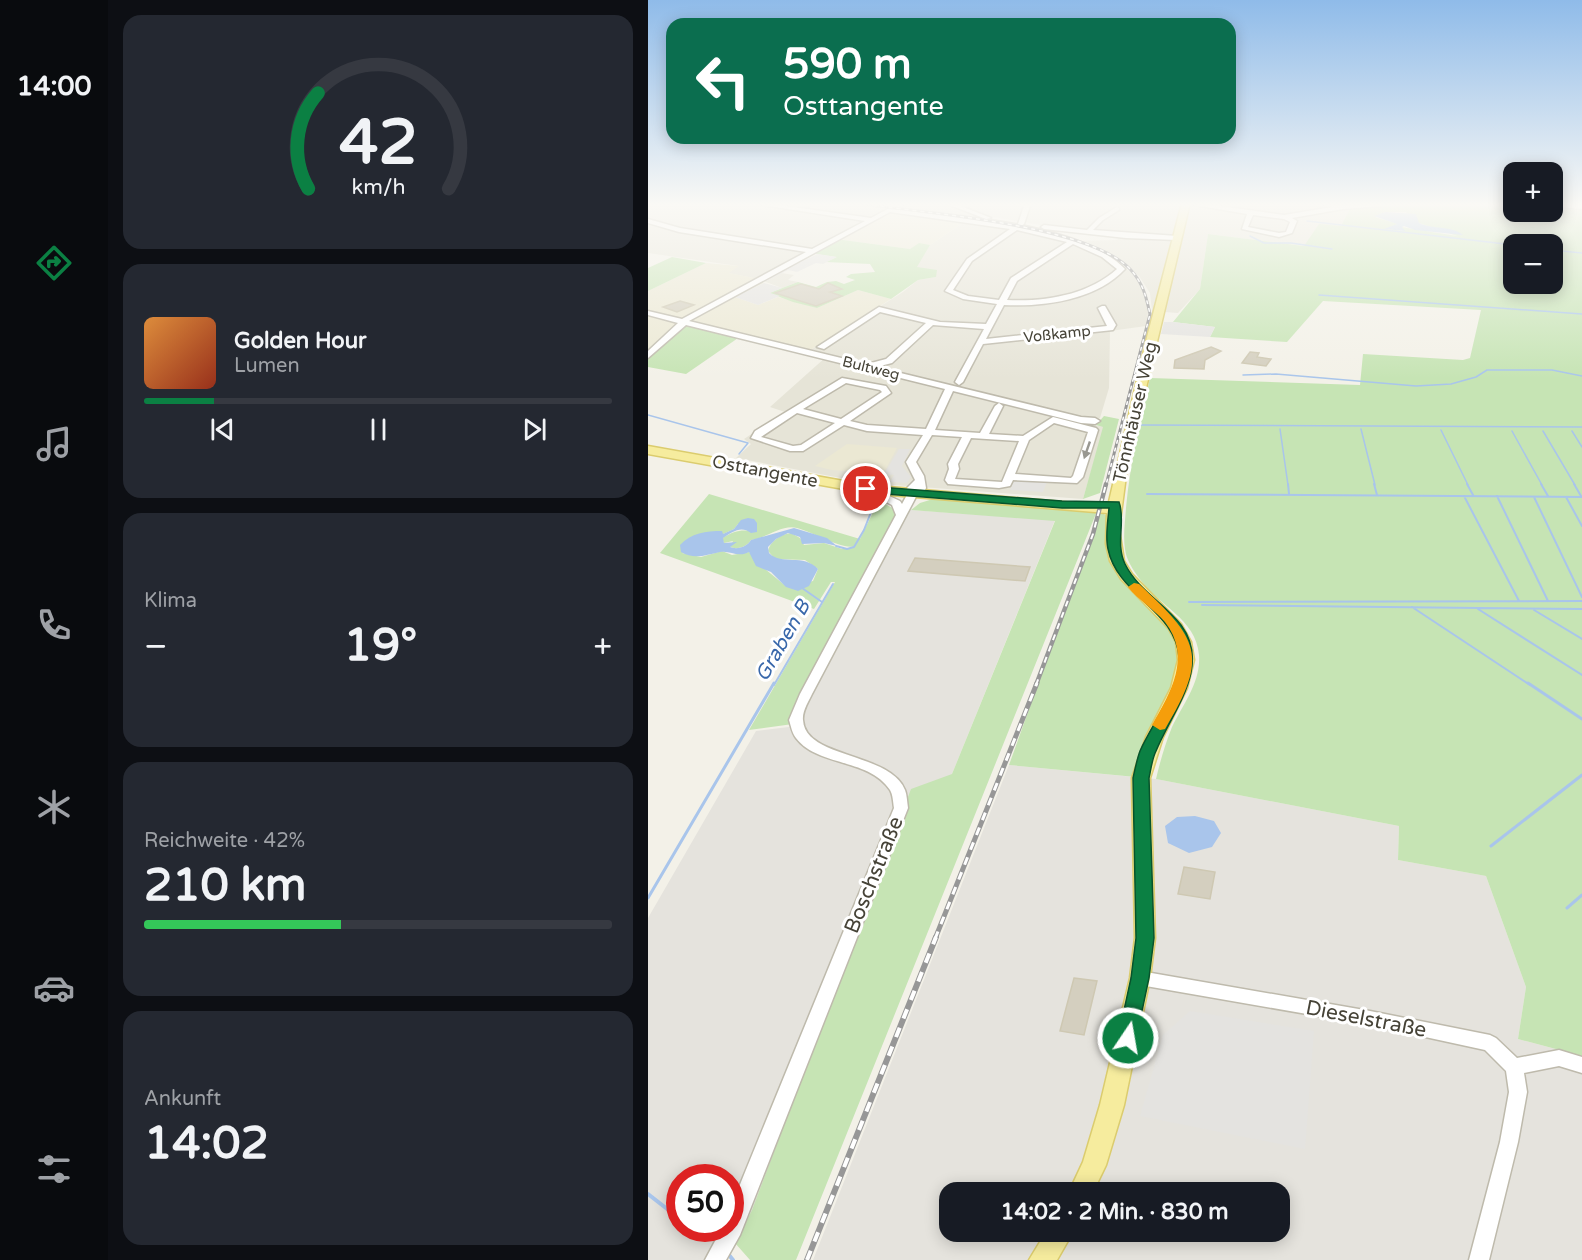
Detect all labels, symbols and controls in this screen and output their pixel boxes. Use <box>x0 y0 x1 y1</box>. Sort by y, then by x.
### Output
text: 590 m <box>783 39 912 90</box>
icon: left <box>684 42 762 120</box>
text: 14:00 <box>17 70 91 103</box>
text: Osttangente <box>783 90 944 123</box>
text: 42 <box>339 106 417 181</box>
map controls <box>1503 162 1563 294</box>
button: + <box>1503 162 1563 222</box>
text: km/h <box>351 174 405 200</box>
button: − <box>1503 234 1563 294</box>
icon: directions <box>33 242 75 284</box>
street label: Voßkamp <box>1022 322 1092 346</box>
text: Golden Hour <box>234 328 366 354</box>
street label: Tönnhäuser Weg <box>1108 339 1162 485</box>
street label: Bultweg <box>840 352 902 384</box>
text: Lumen <box>234 354 300 378</box>
icon: previous <box>206 413 239 446</box>
icon: pause <box>362 413 395 446</box>
icon: next <box>518 413 551 446</box>
icon: music <box>33 423 75 465</box>
one-way arrow <box>1082 441 1091 459</box>
street label: Osttangente <box>710 450 820 492</box>
pin <box>840 463 891 514</box>
icon: arrive <box>849 472 882 505</box>
text: Klima <box>144 589 197 613</box>
water label: Graben B <box>750 595 817 686</box>
icon: phone <box>33 604 75 646</box>
text: 19° <box>344 619 417 673</box>
text: − <box>144 627 168 666</box>
text: + <box>593 627 612 666</box>
icon: climate <box>33 786 75 828</box>
street label: Boschstraße <box>839 813 909 937</box>
text: Reichweite · 42% <box>144 829 305 853</box>
text: 210 km <box>144 859 306 913</box>
icon: car <box>33 967 75 1009</box>
street label: Dieselstraße <box>1304 995 1429 1043</box>
position arrow <box>1096 1006 1160 1070</box>
text: Ankunft <box>144 1087 221 1111</box>
text: 14:02 <box>144 1117 269 1171</box>
icon: filters <box>33 1148 75 1190</box>
speed limit sign: 50 <box>666 1164 744 1242</box>
text: 14:02 · 2 Min. · 830 m <box>1001 1199 1228 1225</box>

